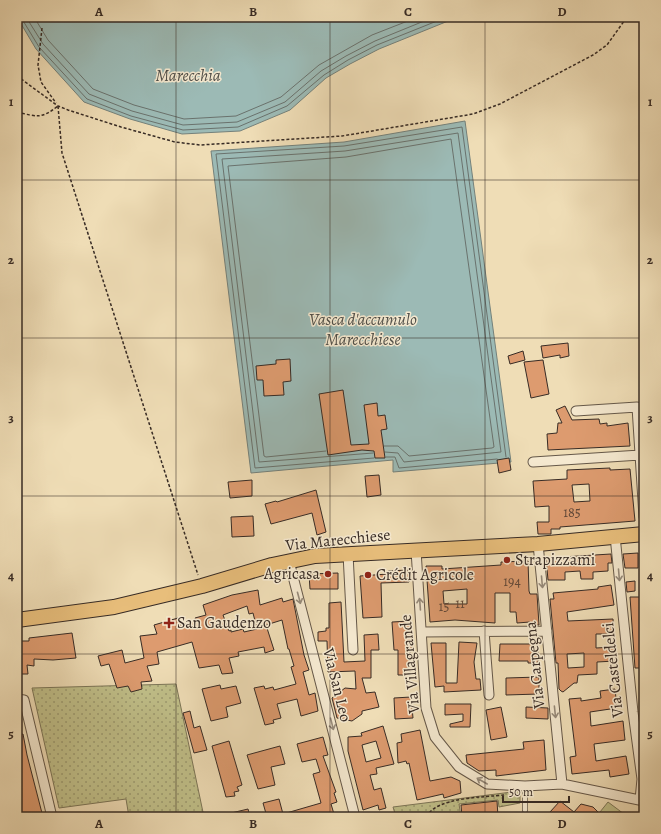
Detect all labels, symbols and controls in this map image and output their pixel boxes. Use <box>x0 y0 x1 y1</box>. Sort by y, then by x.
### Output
text: A <box>94 3 104 20</box>
text: B <box>249 3 257 20</box>
text: C <box>404 3 412 20</box>
text: D <box>557 3 567 20</box>
water label: Marecchia <box>155 64 221 87</box>
text: 1 <box>9 93 14 110</box>
text: 1 <box>648 93 653 110</box>
text: 2 <box>8 251 15 268</box>
text: 2 <box>647 251 654 268</box>
water label: Vasca d'accumulo Marecchiese <box>309 308 417 351</box>
text: 3 <box>8 409 14 426</box>
text: 3 <box>647 409 653 426</box>
house number: 185 <box>563 503 581 522</box>
street label: Via Marecchiese <box>283 524 392 557</box>
place label: Strapizzami <box>515 549 595 571</box>
marker: Strapizzami <box>502 555 512 565</box>
place label: Agricasa <box>263 563 321 585</box>
place label: Crédit Agricole <box>376 564 474 586</box>
text: 4 <box>8 567 14 584</box>
text: 4 <box>647 567 653 584</box>
one-way arrow <box>615 568 622 581</box>
marker: Agricasa <box>323 569 333 579</box>
marker: Crédit Agricole <box>363 570 373 580</box>
house number: 194 <box>503 572 521 591</box>
one-way arrow <box>538 576 546 589</box>
one-way arrow <box>296 592 303 605</box>
house number: 11 <box>455 594 465 613</box>
house number: 15 <box>439 597 449 616</box>
one-way arrow <box>416 598 423 611</box>
place label: San Gaudenzo <box>177 612 271 634</box>
street label: Via Villagrande <box>395 614 425 715</box>
marker: San Gaudenzo <box>164 618 174 628</box>
street label: Via Carpegna <box>519 620 551 711</box>
street label: Via Casteldelci <box>597 621 629 720</box>
street label: Via San Leo <box>317 645 357 724</box>
one-way arrow <box>551 705 559 718</box>
one-way arrow <box>329 717 336 730</box>
text: 5 <box>8 725 14 742</box>
text: 5 <box>647 725 653 742</box>
one-way arrow <box>476 776 488 784</box>
scale bar <box>503 778 569 804</box>
text: 50 m <box>509 784 533 800</box>
text: A <box>94 815 104 832</box>
text: B <box>249 815 257 832</box>
text: C <box>404 815 412 832</box>
text: D <box>557 815 567 832</box>

